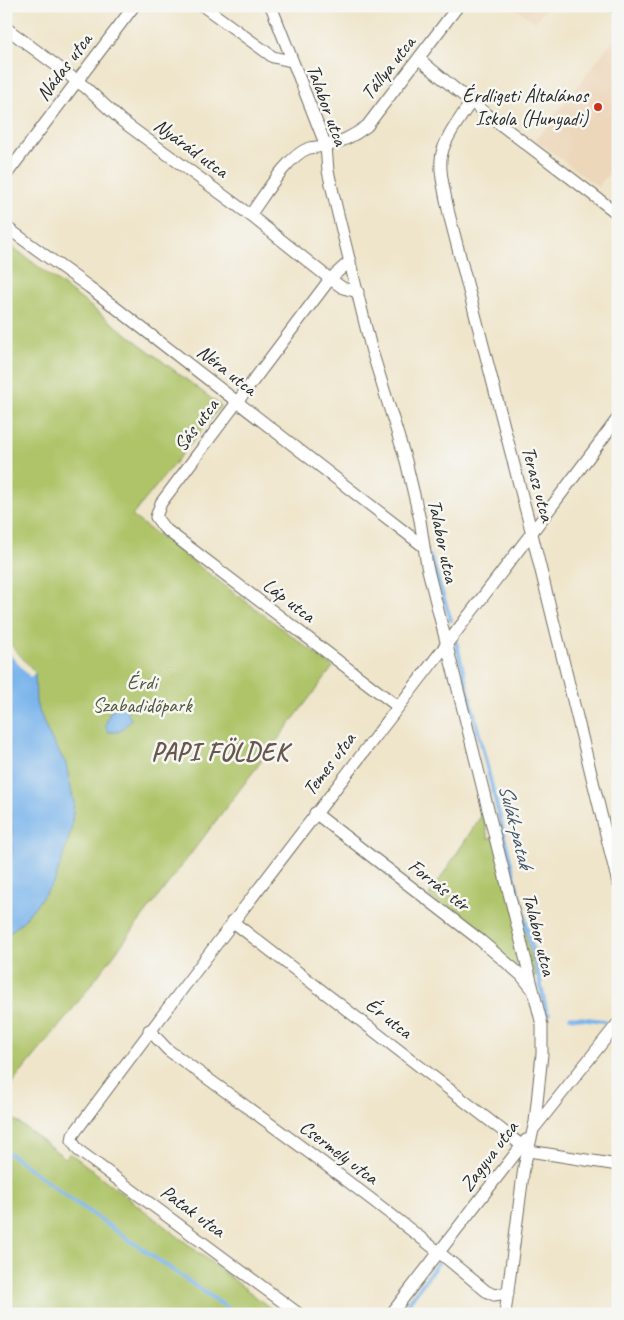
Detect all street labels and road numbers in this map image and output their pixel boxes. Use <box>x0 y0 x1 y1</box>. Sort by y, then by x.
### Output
street label: Nádas utca <box>30 27 99 106</box>
street label: Tállya utca <box>355 30 422 105</box>
street label: Talabor utca <box>301 61 354 151</box>
street label: Nyárád utca <box>149 113 235 185</box>
street label: Néra utca <box>192 339 263 402</box>
street label: Sás utca <box>168 392 225 456</box>
street label: Terasz utca <box>516 444 560 526</box>
street label: Talabor utca <box>422 497 464 587</box>
street label: Láp utca <box>258 572 322 629</box>
street label: Temes utca <box>297 726 362 801</box>
street label: Forrás tér <box>403 853 476 918</box>
street label: Talabor utca <box>517 890 562 980</box>
street label: Ér utca <box>361 992 419 1045</box>
street label: Csermely utca <box>295 1114 384 1191</box>
street label: Zagyva utca <box>454 1115 524 1196</box>
street label: Patak utca <box>156 1179 231 1244</box>

